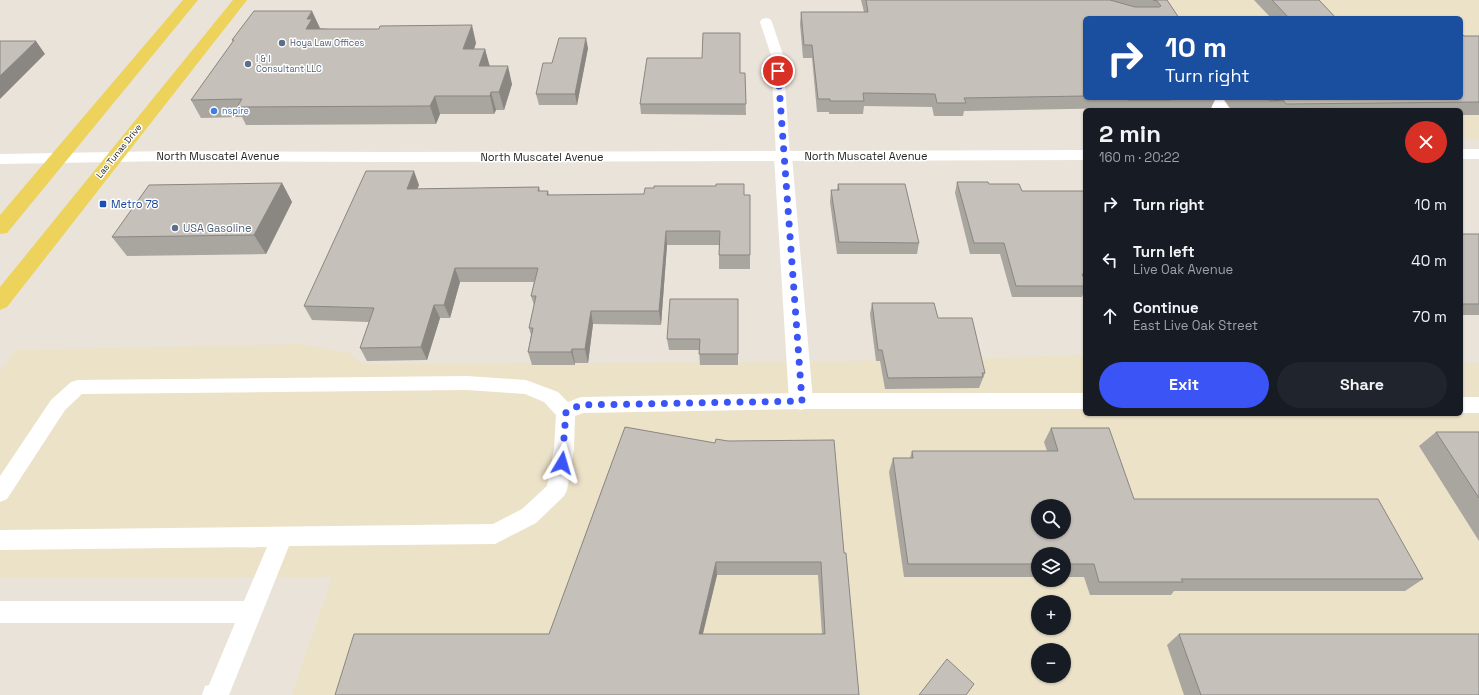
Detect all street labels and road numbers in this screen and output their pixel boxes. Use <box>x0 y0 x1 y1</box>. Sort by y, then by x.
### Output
street label: Las Tunas Drive <box>93 121 145 181</box>
street label: North Muscatel Avenue <box>156 149 280 163</box>
street label: North Muscatel Avenue <box>804 149 928 163</box>
street label: North Muscatel Avenue <box>480 150 604 164</box>

